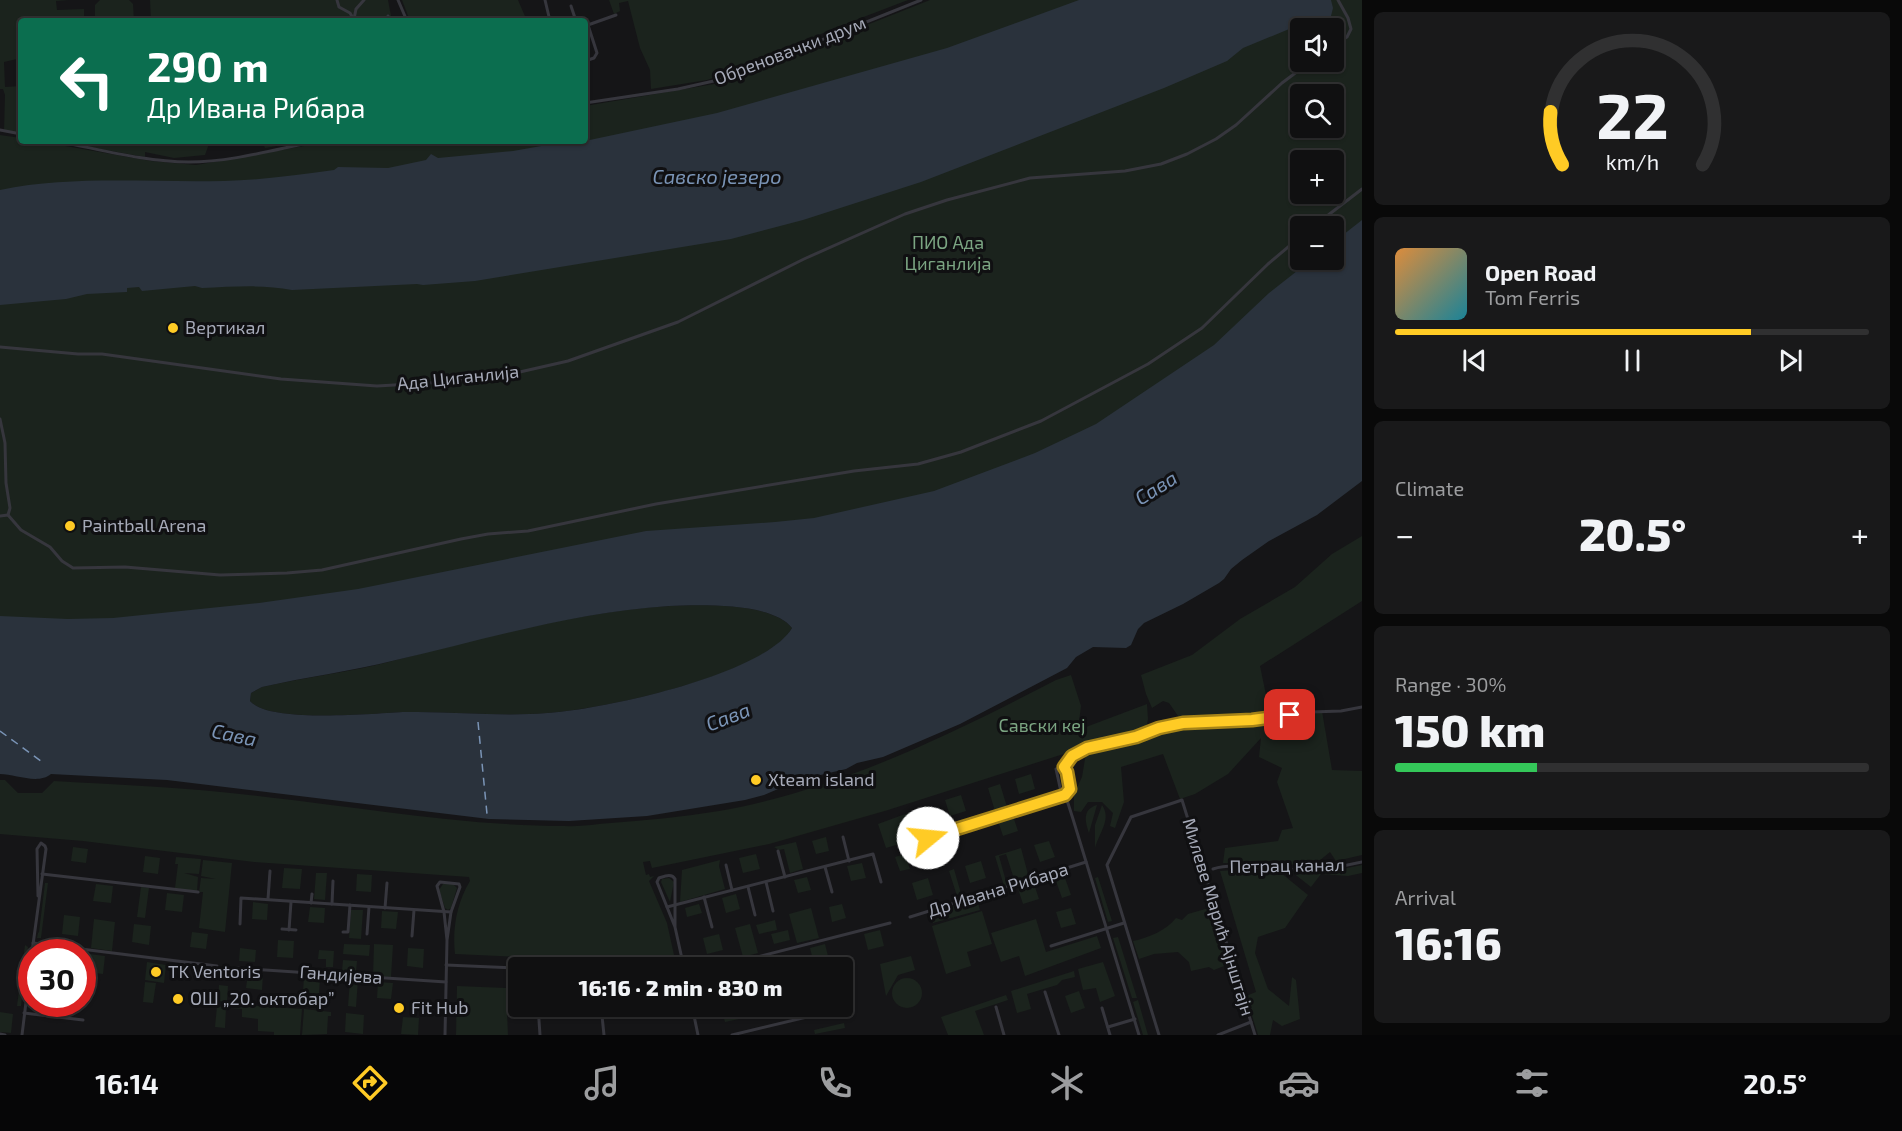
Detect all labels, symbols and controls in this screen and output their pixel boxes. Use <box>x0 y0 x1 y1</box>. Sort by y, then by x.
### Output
street label: Обреновачки друм <box>711 11 869 89</box>
map controls <box>1290 18 1344 270</box>
button: sound <box>1290 18 1344 72</box>
text: 290 m <box>147 40 269 90</box>
icon: left <box>48 42 126 120</box>
text: 22 <box>1596 77 1668 152</box>
button: search <box>1290 84 1344 138</box>
text: Др Ивана Рибара <box>147 91 365 123</box>
button: + <box>1290 150 1344 204</box>
text: km/h <box>1605 150 1659 175</box>
water label: Савско језеро <box>652 164 782 188</box>
button: − <box>1290 216 1344 270</box>
park label: ПИО Ада Циганлија <box>905 231 991 274</box>
text: Open Road <box>1485 259 1597 285</box>
text: Tom Ferris <box>1485 285 1580 309</box>
place label: Вертикал <box>185 316 265 338</box>
marker: Вертикал <box>166 321 180 335</box>
icon: previous <box>1458 344 1491 377</box>
icon: pause <box>1616 344 1649 377</box>
icon: next <box>1774 344 1807 377</box>
street label: Ада Циганлија <box>396 360 520 394</box>
water label: Сава <box>1130 465 1181 509</box>
text: Climate <box>1395 476 1464 500</box>
text: 20.5° <box>1579 506 1686 560</box>
place label: Paintball Arena <box>82 514 206 536</box>
text: − <box>1395 514 1414 554</box>
text: + <box>1851 514 1869 554</box>
marker: Paintball Arena <box>63 519 77 533</box>
text: Range · 30% <box>1395 672 1506 696</box>
pin <box>1264 689 1315 740</box>
water label: Сава <box>702 697 753 735</box>
icon: arrive <box>1273 698 1306 731</box>
text: 150 km <box>1395 702 1545 756</box>
park label: Савски кеј <box>998 714 1086 736</box>
water label: Сава <box>210 718 259 750</box>
place label: Xteam island <box>768 768 875 790</box>
marker: Xteam island <box>749 773 763 787</box>
position arrow <box>896 806 960 870</box>
street label: Милеве Марић Ајнштајн <box>1178 815 1260 1018</box>
street label: Петрац канал <box>1229 853 1345 877</box>
street label: Др Ивана Рибара <box>925 857 1071 921</box>
text: Arrival <box>1395 885 1456 909</box>
text: 16:16 <box>1395 915 1502 969</box>
speed limit sign: 30 <box>18 939 96 1017</box>
place label: TK Ventoris <box>168 960 261 982</box>
street label: Гандијева <box>299 960 383 988</box>
marker: TK Ventoris <box>149 965 163 979</box>
text: 16:16 · 2 min · 830 m <box>578 974 783 1000</box>
place label: ОШ „20. октобар” <box>190 987 335 1009</box>
marker: ОШ „20. октобар” <box>171 992 185 1006</box>
place label: Fit Hub <box>411 996 469 1018</box>
marker: Fit Hub <box>392 1001 406 1015</box>
icon: directions <box>349 1062 391 1104</box>
icon: music <box>581 1062 623 1104</box>
icon: phone <box>814 1062 856 1104</box>
icon: climate <box>1046 1062 1088 1104</box>
icon: car <box>1278 1062 1320 1104</box>
icon: filters <box>1511 1062 1553 1104</box>
text: 16:14 <box>95 1067 159 1099</box>
text: 20.5° <box>1743 1067 1807 1099</box>

